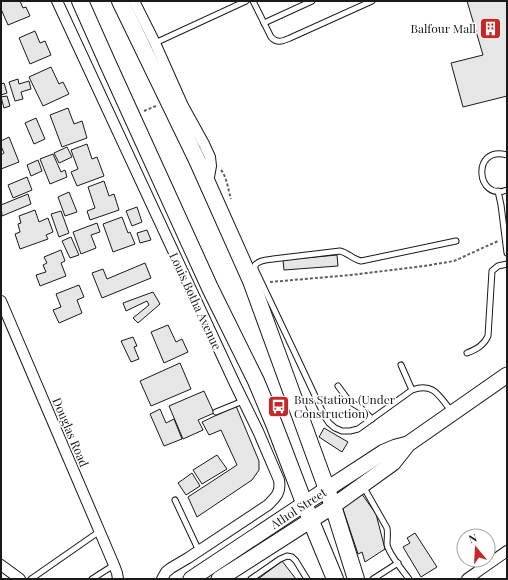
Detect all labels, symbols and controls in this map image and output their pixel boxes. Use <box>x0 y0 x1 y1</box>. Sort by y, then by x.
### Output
building icon: Balfour Mall <box>478 15 504 41</box>
place label: Balfour Mall <box>410 20 477 36</box>
street label: Louis Botha Avenue <box>166 250 226 352</box>
place label: Bus Station (Under Construction) <box>294 391 396 421</box>
bus stop icon: Bus Station (Under Construction) <box>265 393 291 419</box>
street label: Douglas Road <box>49 395 93 469</box>
street label: Athol Street <box>266 483 330 533</box>
north arrow <box>456 528 496 568</box>
text: N <box>467 530 479 546</box>

